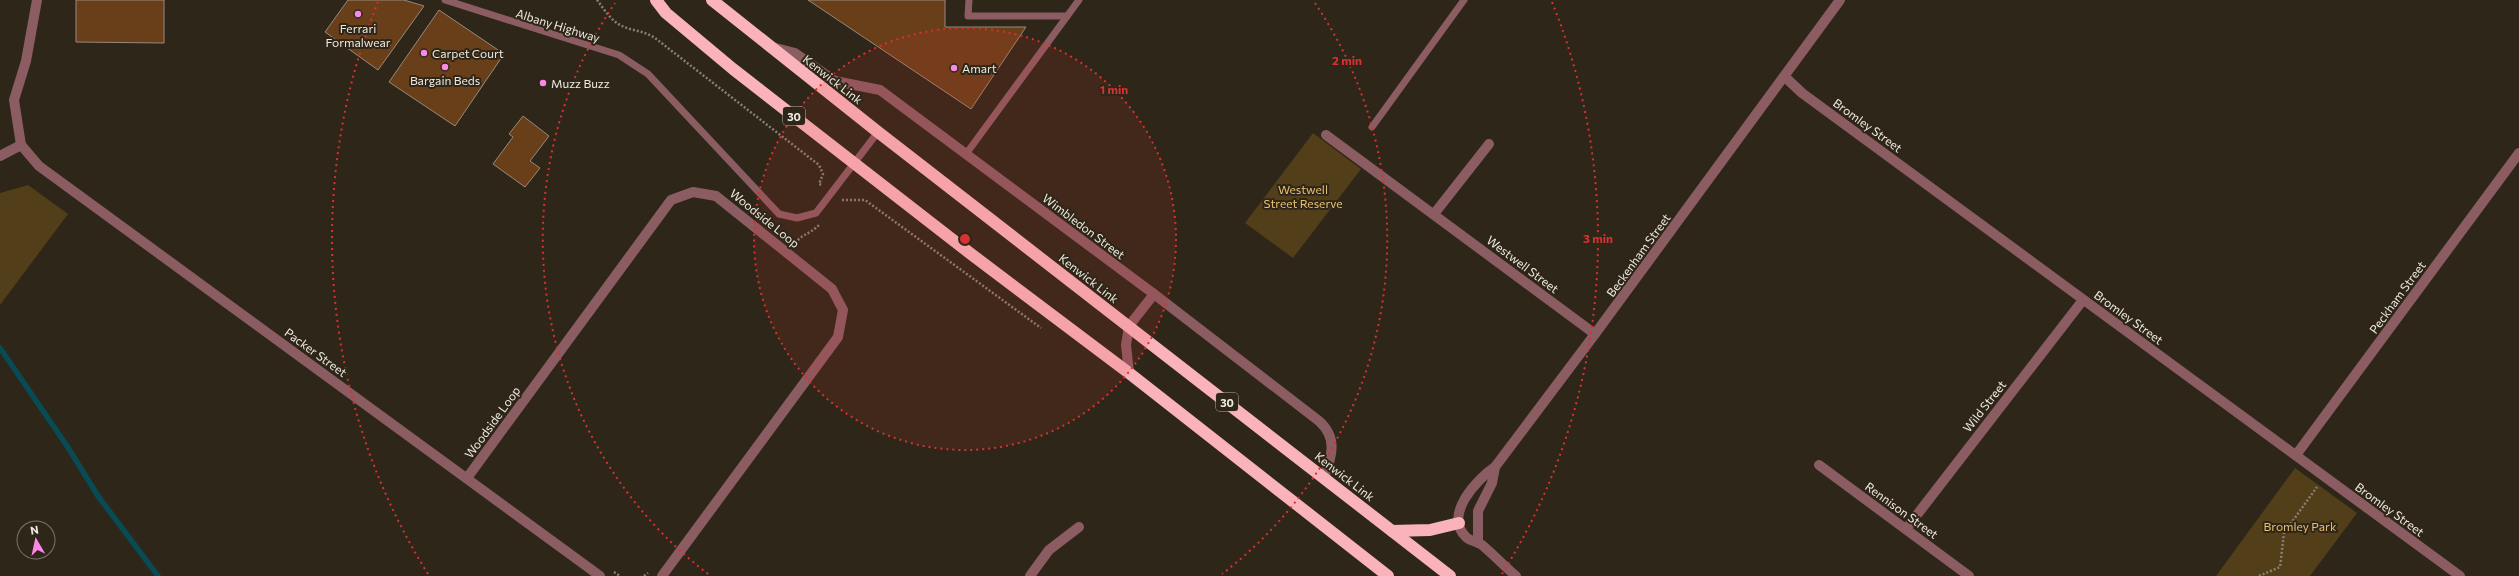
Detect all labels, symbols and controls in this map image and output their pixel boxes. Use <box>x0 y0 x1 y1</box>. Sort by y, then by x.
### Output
street label: Albany Highway <box>514 6 602 44</box>
marker: Ferrari Formalwear <box>353 9 363 19</box>
place label: Ferrari Formalwear <box>325 21 391 49</box>
place label: Carpet Court <box>432 46 504 60</box>
marker: Carpet Court <box>419 48 429 58</box>
street label: Kenwick Link <box>801 51 866 107</box>
text: 2 min <box>1332 53 1362 67</box>
place label: Amart <box>962 61 997 75</box>
marker: Bargain Beds <box>440 62 450 72</box>
marker: Amart <box>949 63 959 73</box>
place label: Bargain Beds <box>410 73 480 87</box>
place label: Muzz Buzz <box>551 76 610 90</box>
marker: Muzz Buzz <box>538 78 548 88</box>
text: 1 min <box>1100 82 1128 96</box>
street label: Bromley Street <box>1831 95 1905 155</box>
road number: 30 <box>783 107 805 125</box>
park label: Westwell Street Reserve <box>1263 182 1343 210</box>
street label: Woodside Loop <box>728 186 802 250</box>
street label: Wimbledon Street <box>1040 190 1128 262</box>
street label: Beckenham Street <box>1603 211 1673 299</box>
text: 3 min <box>1583 231 1613 245</box>
centre of rings <box>958 232 972 246</box>
street label: Westwell Street <box>1484 232 1562 296</box>
street label: Kenwick Link <box>1057 250 1122 306</box>
street label: Peckham Street <box>2366 258 2428 336</box>
street label: Bromley Street <box>2092 287 2166 347</box>
street label: Packer Street <box>282 325 350 379</box>
street label: Wild Street <box>1960 377 2008 435</box>
street label: Woodside Loop <box>461 383 523 461</box>
road number: 30 <box>1216 393 1238 411</box>
street label: Kenwick Link <box>1313 448 1378 504</box>
street label: Rennison Street <box>1863 479 1941 541</box>
street label: Bromley Street <box>2353 479 2427 539</box>
park label: Bromley Park <box>2264 519 2337 533</box>
north arrow <box>16 520 56 560</box>
text: N <box>29 523 39 537</box>

